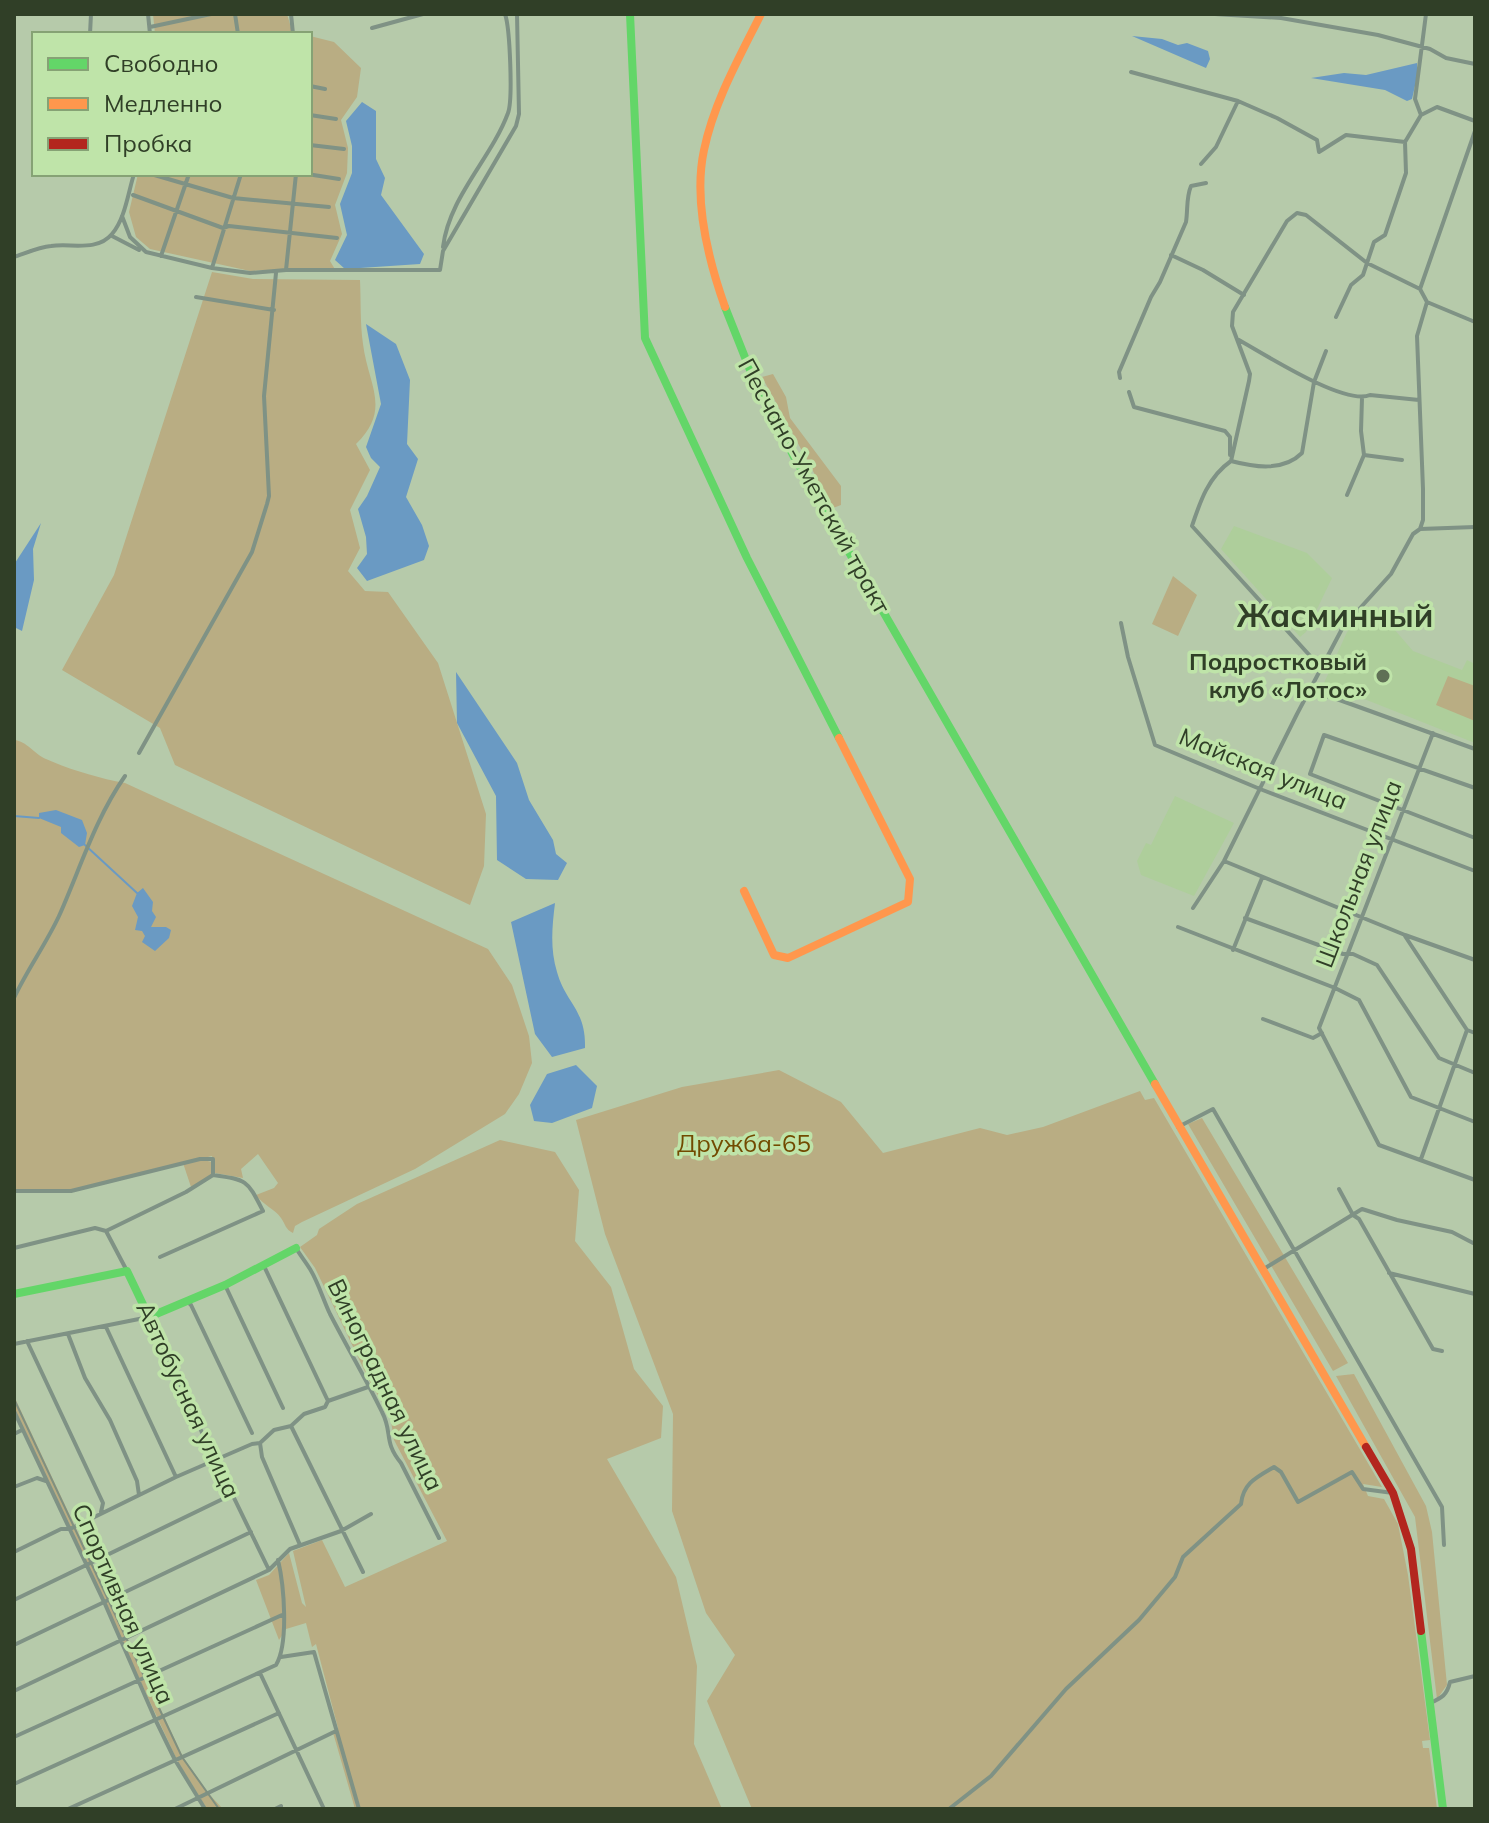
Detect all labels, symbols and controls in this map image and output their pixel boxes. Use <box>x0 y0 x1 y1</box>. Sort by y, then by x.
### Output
legend <box>32 32 312 176</box>
text: Свободно <box>104 48 219 78</box>
text: Медленно <box>104 88 223 118</box>
text: Пробка <box>104 128 192 158</box>
street label: Песчано-Уметский тракт <box>732 353 898 619</box>
district label: Жасминный <box>1237 595 1433 635</box>
place label: Подростковый клуб «Лотос» <box>1189 646 1367 704</box>
marker: Подростковый клуб «Лотос» <box>1374 667 1392 685</box>
street label: Майская улица <box>1175 721 1352 815</box>
street label: Школьная улица <box>1309 776 1408 972</box>
park label: Дружба-65 <box>677 1128 811 1158</box>
street label: Виноградная улица <box>322 1274 450 1495</box>
street label: Автобусная улица <box>130 1297 248 1503</box>
street label: Спортивная улица <box>66 1499 182 1708</box>

